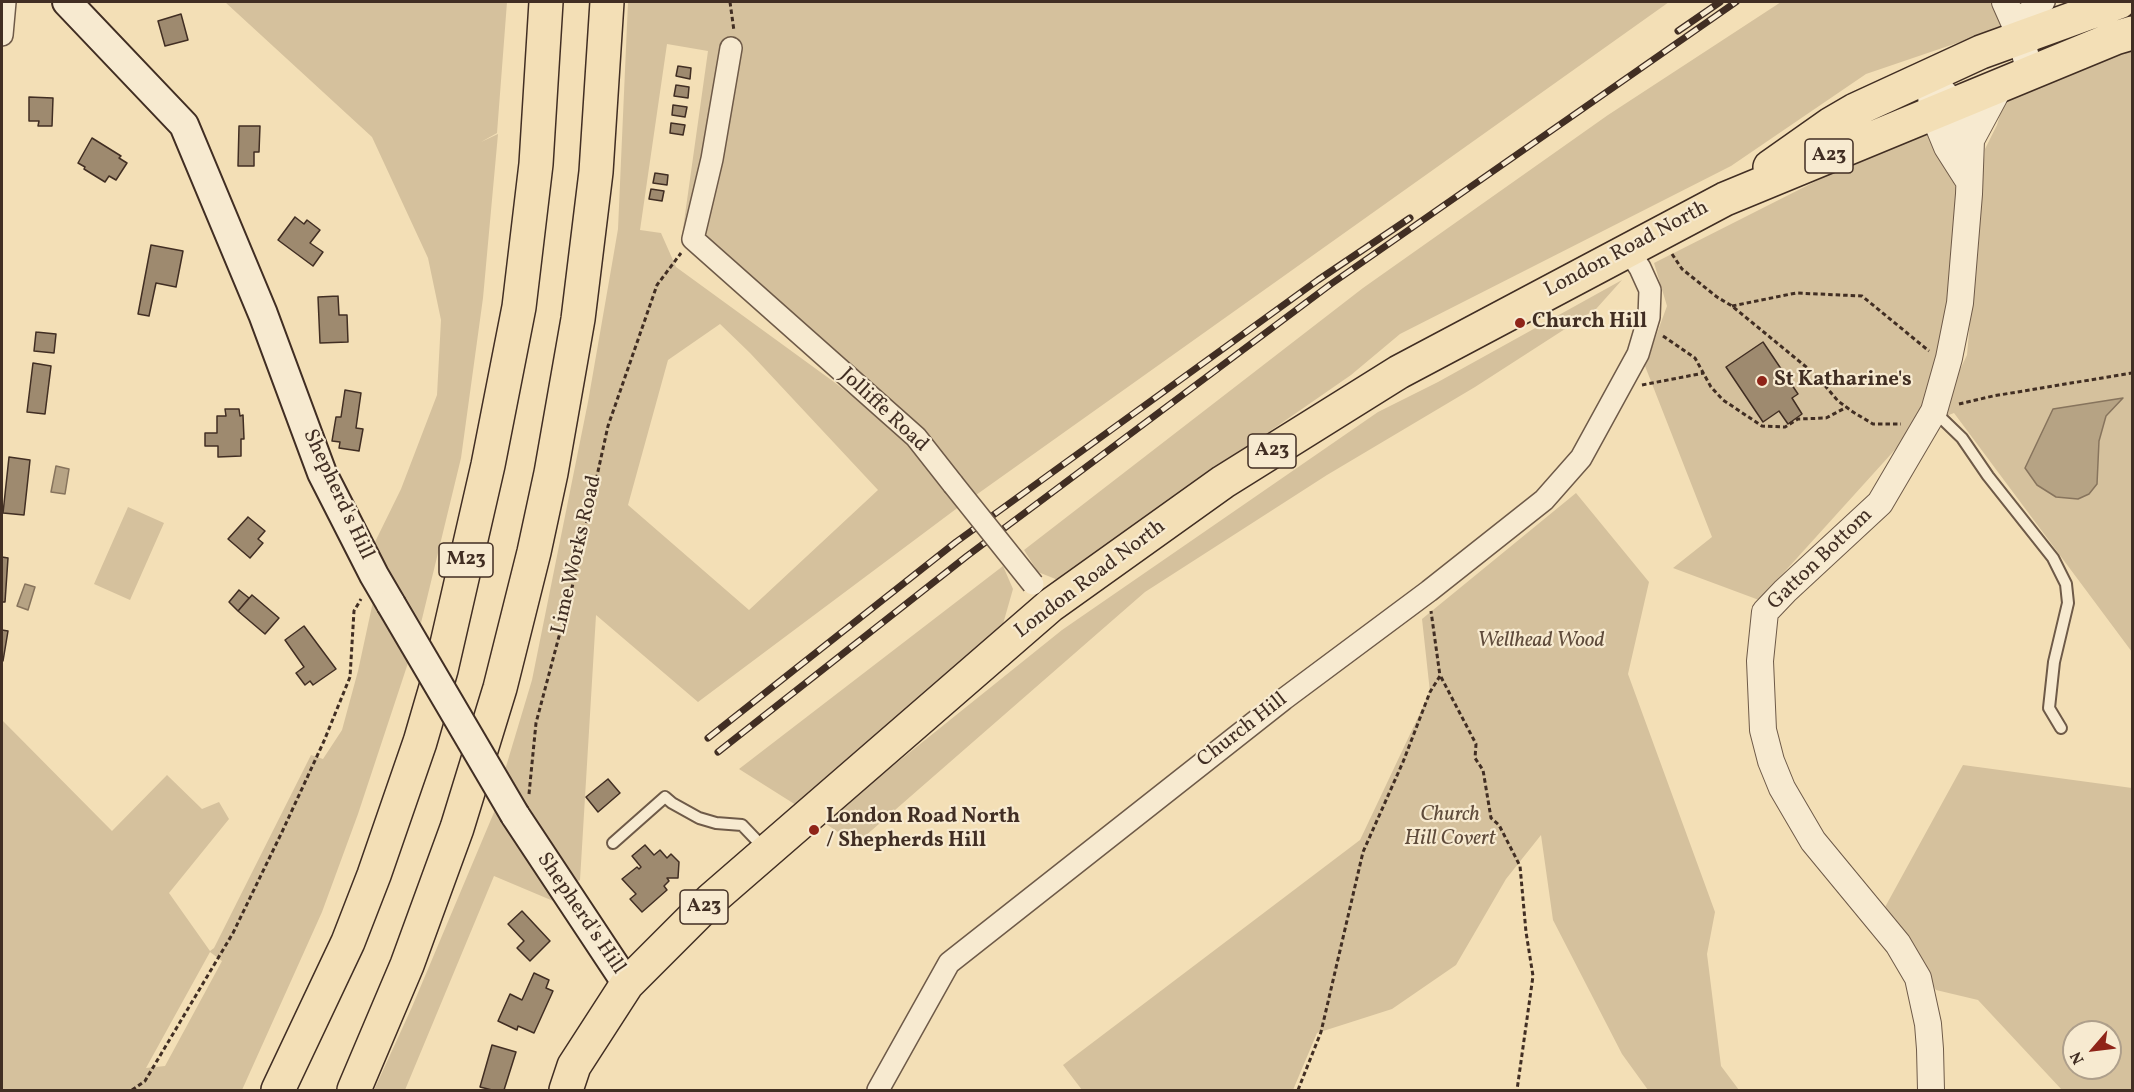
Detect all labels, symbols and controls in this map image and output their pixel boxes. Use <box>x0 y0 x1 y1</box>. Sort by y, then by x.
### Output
road number: A23 <box>1805 139 1853 173</box>
street label: London Road North <box>1541 196 1713 304</box>
place label: Church Hill <box>1532 310 1647 336</box>
marker: Church Hill <box>1513 316 1527 330</box>
street label: Jolliffe Road <box>833 363 933 459</box>
place label: St Katharine's <box>1774 368 1912 394</box>
marker: St Katharine's <box>1755 374 1769 388</box>
street label: Shepherd's Hill <box>296 426 378 564</box>
road number: A23 <box>1248 434 1296 468</box>
street label: Lime Works Road <box>547 473 609 637</box>
street label: Gatton Bottom <box>1763 504 1879 616</box>
street label: London Road North <box>1011 515 1171 645</box>
road number: M23 <box>439 543 493 577</box>
park label: Wellhead Wood <box>1477 629 1605 655</box>
street label: Church Hill <box>1193 688 1293 774</box>
park label: Church Hill Covert <box>1404 803 1496 853</box>
place label: London Road North / Shepherds Hill <box>826 805 1020 855</box>
marker: London Road North / Shepherds Hill <box>807 823 821 837</box>
street label: Shepherd's Hill <box>530 848 630 980</box>
road number: A23 <box>680 890 728 924</box>
north arrow <box>2062 1020 2122 1080</box>
text: N <box>2065 1047 2090 1068</box>

